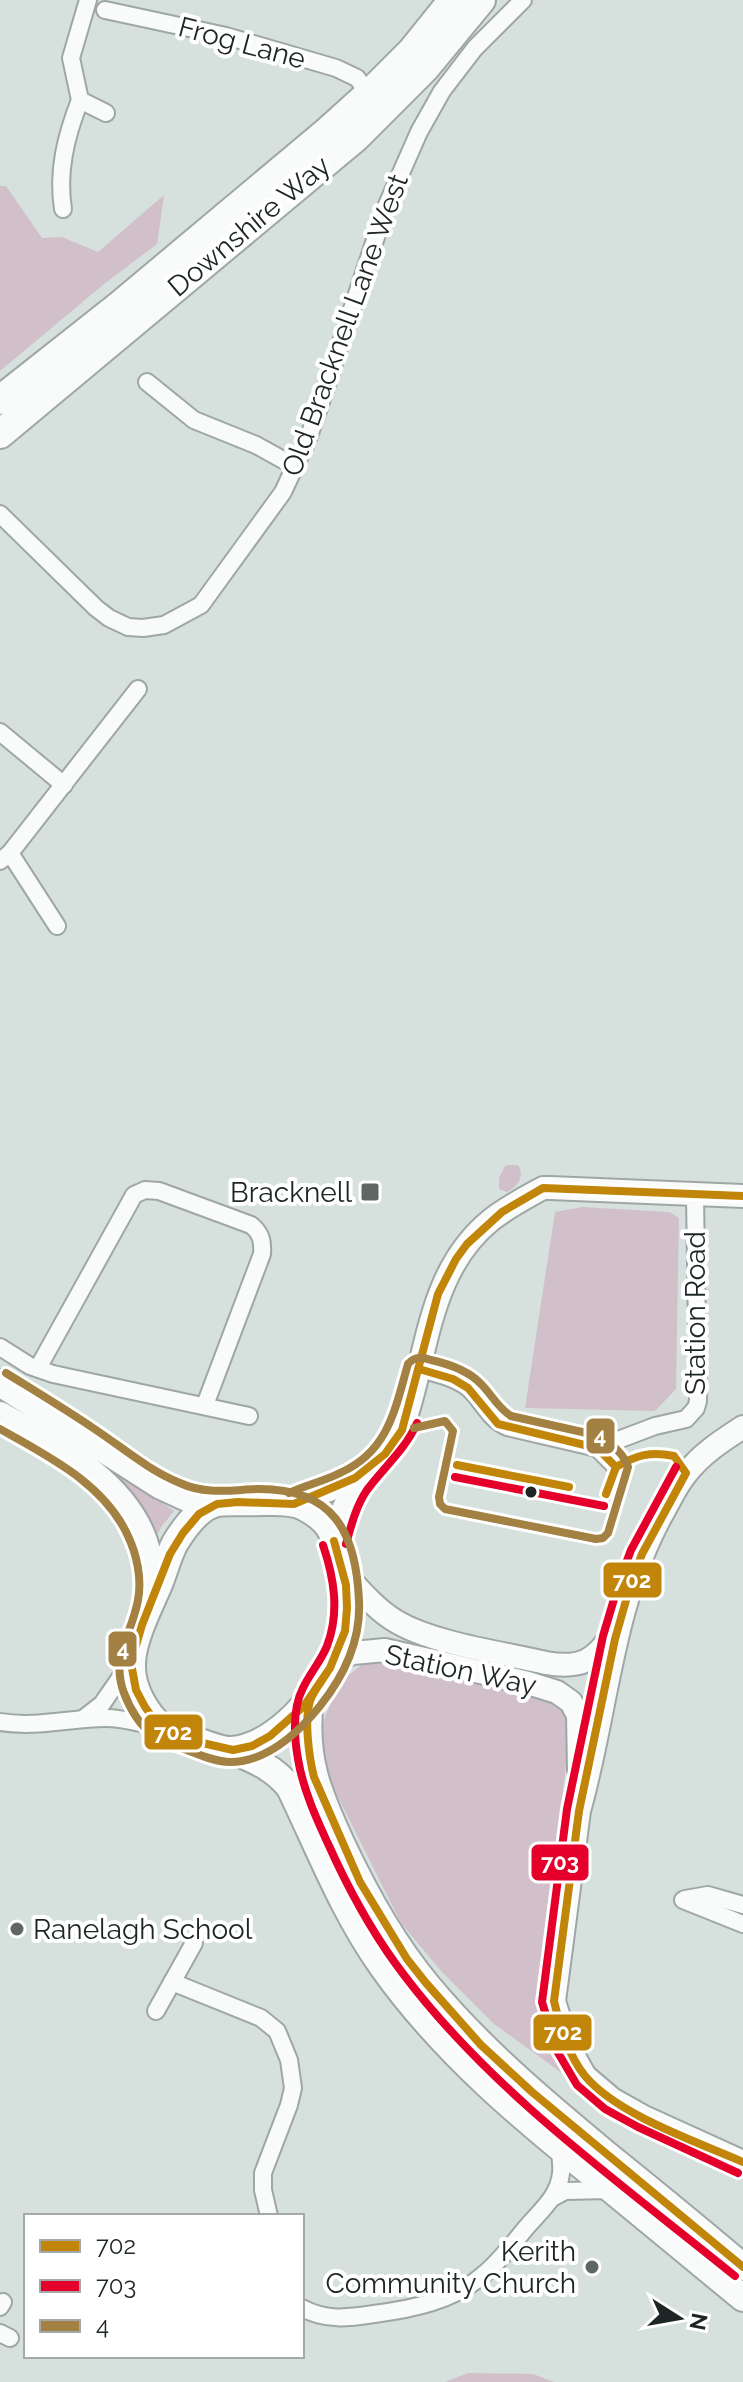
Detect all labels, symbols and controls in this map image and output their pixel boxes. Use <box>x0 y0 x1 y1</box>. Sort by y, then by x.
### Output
street label: Frog Lane <box>175 10 309 76</box>
street label: Downshire Way <box>161 149 337 303</box>
street label: Old Bracknell Lane West <box>275 169 415 480</box>
place label: Bracknell <box>230 1176 352 1209</box>
marker: Bracknell <box>359 1181 381 1203</box>
street label: Station Road <box>679 1231 712 1395</box>
line badge: 4 <box>585 1417 616 1455</box>
text: 4 <box>594 1423 606 1449</box>
unlabelled marker <box>523 1484 539 1500</box>
line badge: 702 <box>602 1561 663 1599</box>
text: 702 <box>613 1567 651 1593</box>
line badge: 4 <box>107 1630 138 1668</box>
text: 4 <box>117 1636 129 1662</box>
street label: Station Way <box>382 1638 540 1702</box>
line badge: 702 <box>143 1713 204 1751</box>
text: 702 <box>154 1719 192 1745</box>
line badge: 703 <box>530 1843 590 1882</box>
text: 703 <box>541 1849 579 1875</box>
place label: Ranelagh School <box>33 1913 253 1946</box>
marker: Ranelagh School <box>8 1920 26 1938</box>
line badge: 702 <box>532 2013 593 2052</box>
text: 702 <box>544 2019 582 2045</box>
legend <box>24 2214 304 2358</box>
text: 702 <box>96 2231 136 2260</box>
place label: Kerith Community Church <box>325 2235 576 2300</box>
marker: Kerith Community Church <box>583 2258 601 2276</box>
text: 703 <box>96 2271 136 2300</box>
north arrow <box>639 2278 719 2358</box>
text: 4 <box>96 2311 109 2340</box>
text: N <box>684 2311 713 2333</box>

